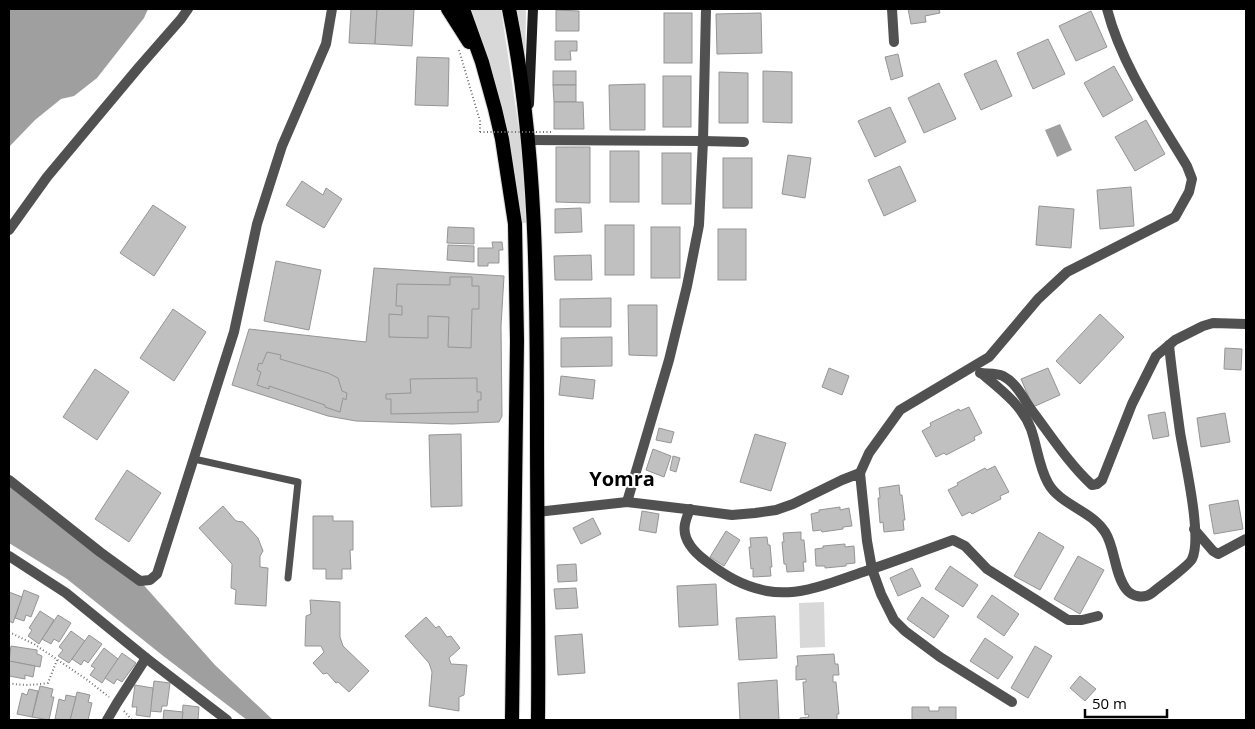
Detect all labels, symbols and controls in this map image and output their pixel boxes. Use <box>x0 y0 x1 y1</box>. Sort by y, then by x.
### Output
district label: Yomra <box>589 465 655 492</box>
scale bar <box>1085 686 1168 718</box>
text: 50 m <box>1092 693 1127 713</box>

